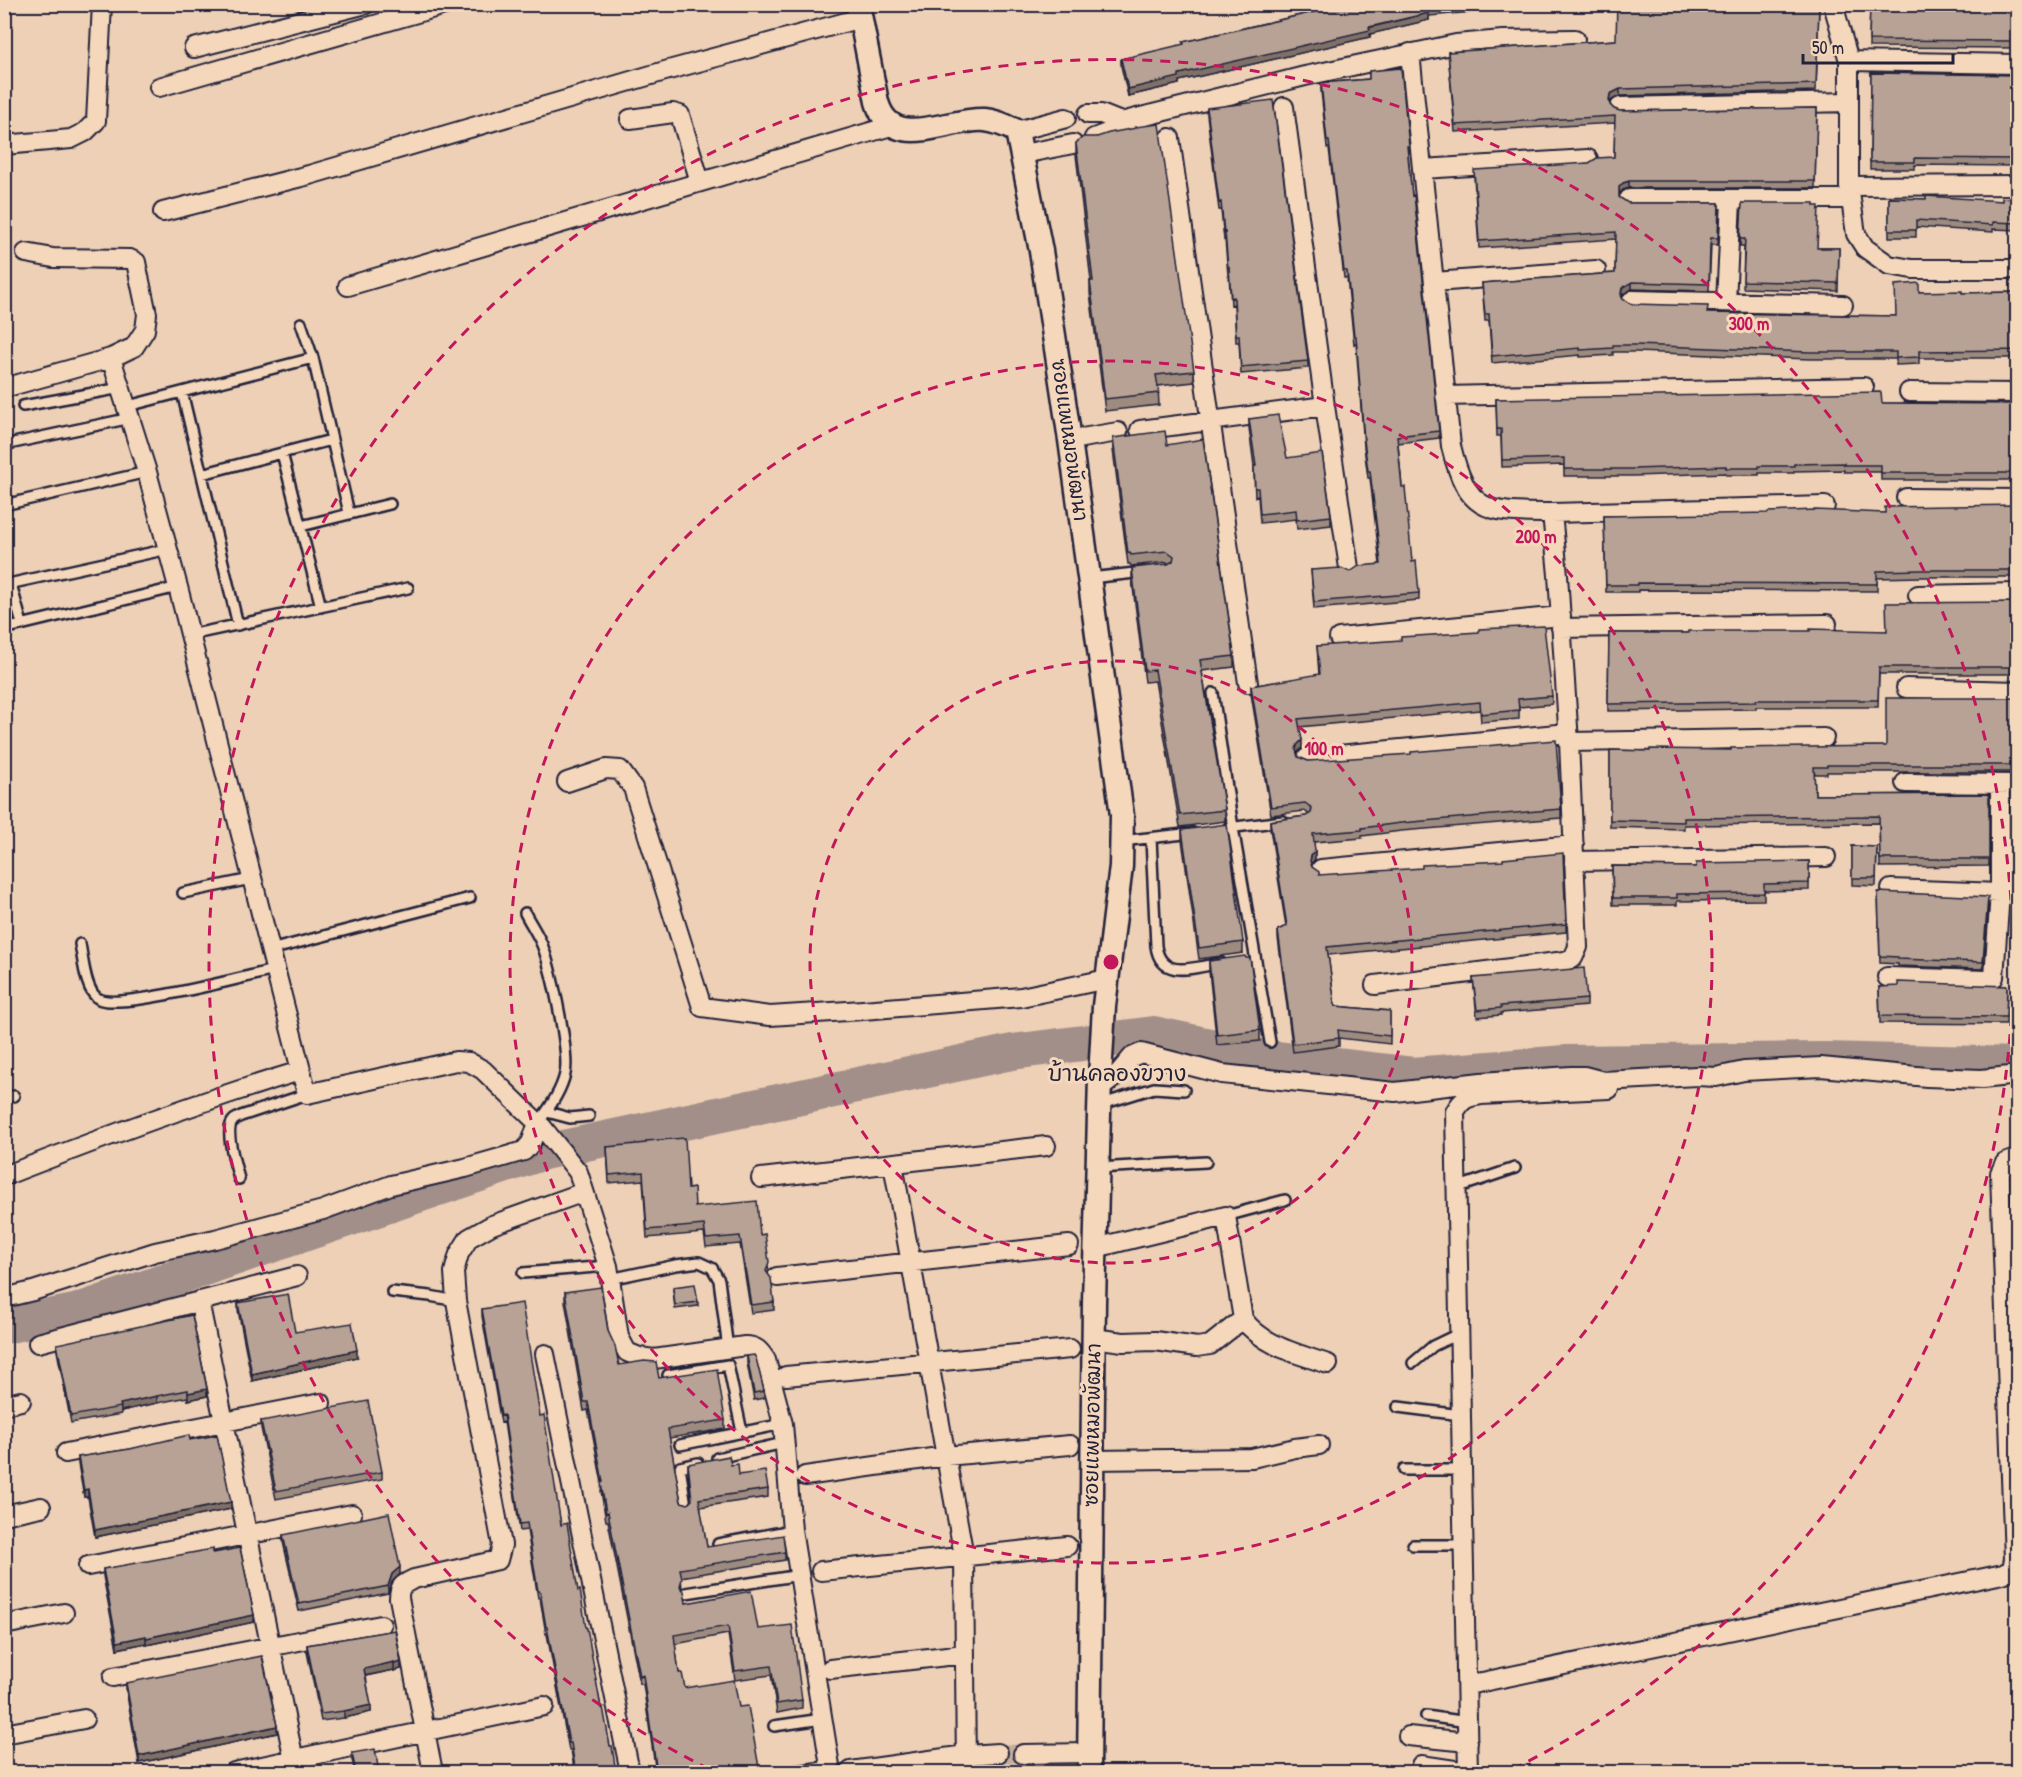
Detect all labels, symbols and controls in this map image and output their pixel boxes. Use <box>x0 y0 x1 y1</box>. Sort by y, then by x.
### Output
scale bar <box>1803 27 1953 65</box>
text: 50 m <box>1812 35 1844 60</box>
text: 300 m <box>1729 311 1769 336</box>
street label: ซอยแพหมอพัฒนา <box>1046 357 1095 523</box>
text: 200 m <box>1516 524 1556 549</box>
text: 100 m <box>1304 736 1344 761</box>
centre of rings <box>1101 952 1121 972</box>
district label: บ้านคลองขวาง <box>1048 1058 1186 1088</box>
street label: ซอยแพหมอพัฒนา <box>1077 1343 1106 1507</box>

